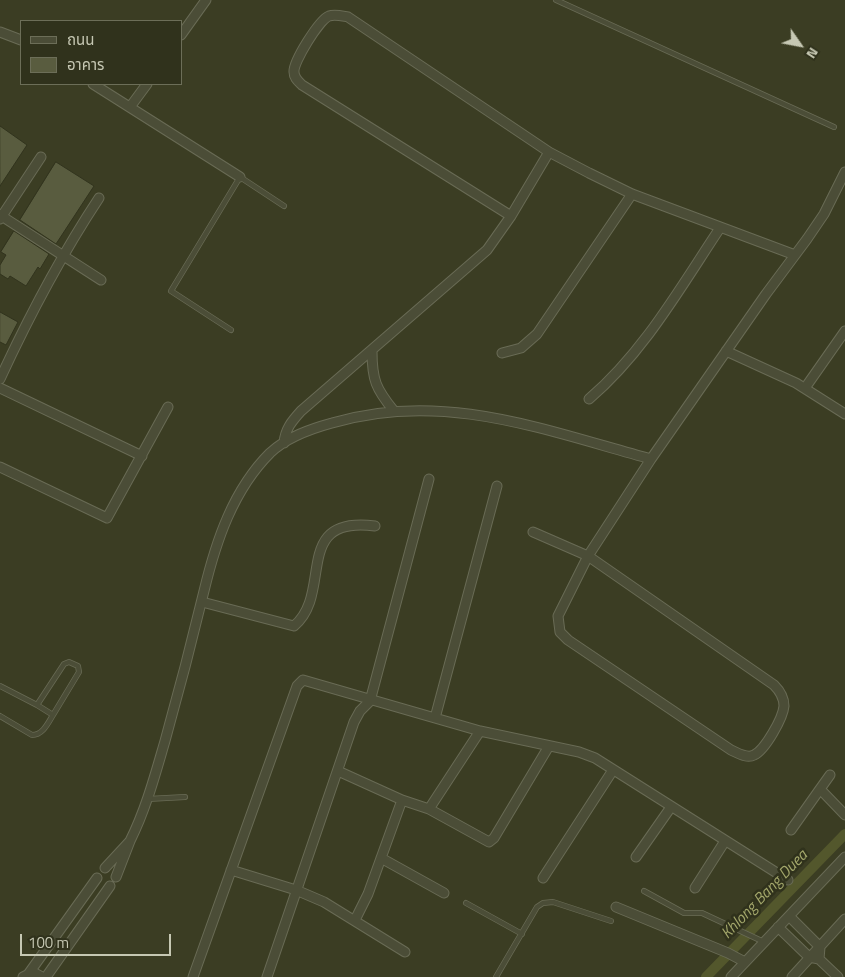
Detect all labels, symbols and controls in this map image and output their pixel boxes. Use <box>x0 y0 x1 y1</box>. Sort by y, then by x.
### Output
legend <box>20 20 182 85</box>
north arrow <box>775 20 825 70</box>
text: ถนน <box>67 28 94 51</box>
text: N <box>802 44 824 63</box>
text: อาคาร <box>67 53 104 76</box>
water label: Khlong Bang Duea <box>718 847 812 943</box>
scale bar <box>22 924 174 956</box>
text: 100 m <box>28 931 69 954</box>

